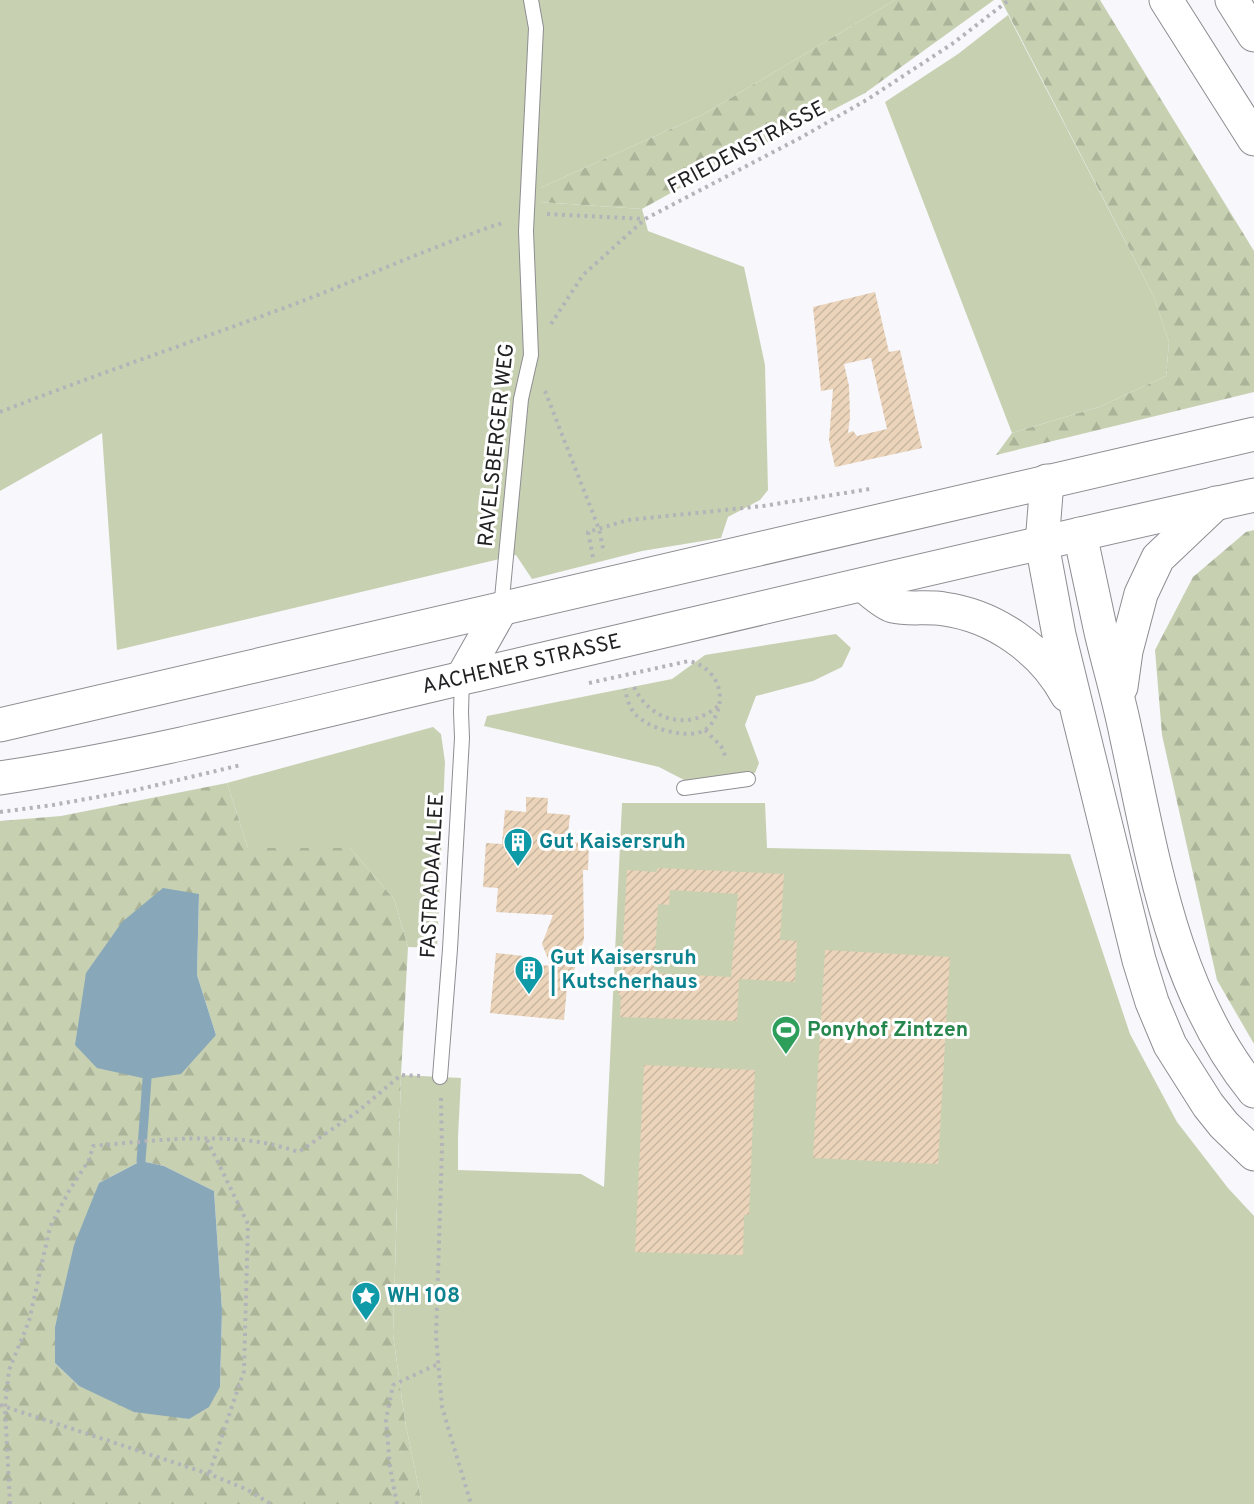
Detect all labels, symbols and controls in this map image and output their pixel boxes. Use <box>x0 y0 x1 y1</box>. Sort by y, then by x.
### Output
street label: FRIEDENSTRASSE <box>663 95 831 201</box>
street label: RAVELSBERGER WEG <box>473 342 521 548</box>
street label: AACHENER STRASSE <box>419 628 624 701</box>
street label: FASTRADAALLEE <box>415 793 451 959</box>
building icon: Gut Kaisersruh <box>502 826 534 868</box>
place label: Gut Kaisersruh <box>539 829 686 856</box>
place label: Gut Kaisersruh | Kutscherhaus <box>550 945 698 996</box>
building icon: Gut Kaisersruh | Kutscherhaus <box>513 954 545 996</box>
sports icon: Ponyhof Zintzen <box>770 1014 802 1056</box>
place label: Ponyhof Zintzen <box>807 1017 968 1044</box>
place icon: WH 108 <box>350 1280 382 1322</box>
place label: WH 108 <box>387 1283 460 1310</box>

